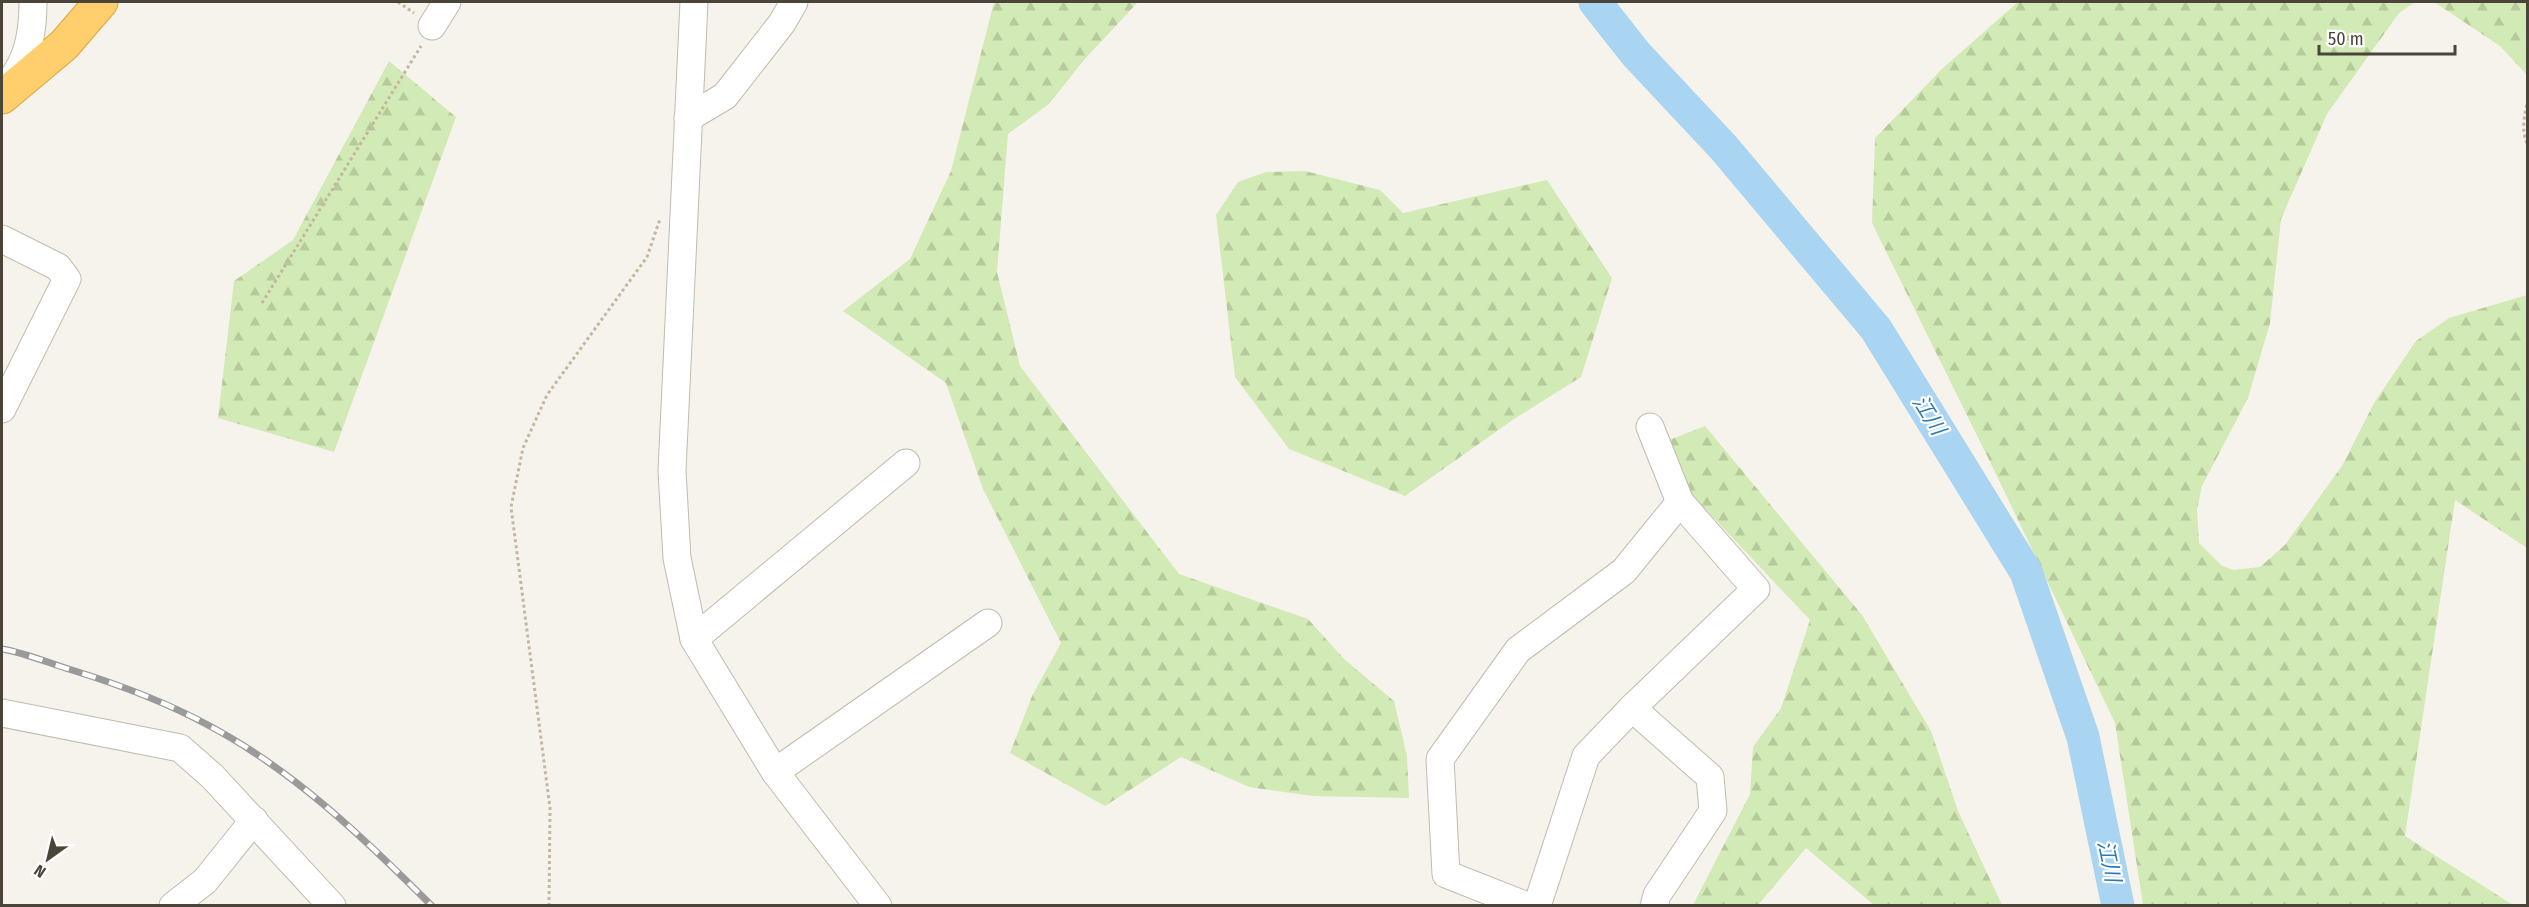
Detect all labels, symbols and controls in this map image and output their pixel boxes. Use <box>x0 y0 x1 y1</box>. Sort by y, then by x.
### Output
scale bar <box>2319 18 2456 56</box>
text: 50 m <box>2328 28 2364 50</box>
water label: 江川 <box>1907 390 1952 441</box>
north arrow <box>18 829 78 889</box>
water label: 江川 <box>2092 838 2126 886</box>
text: N <box>31 860 49 882</box>

